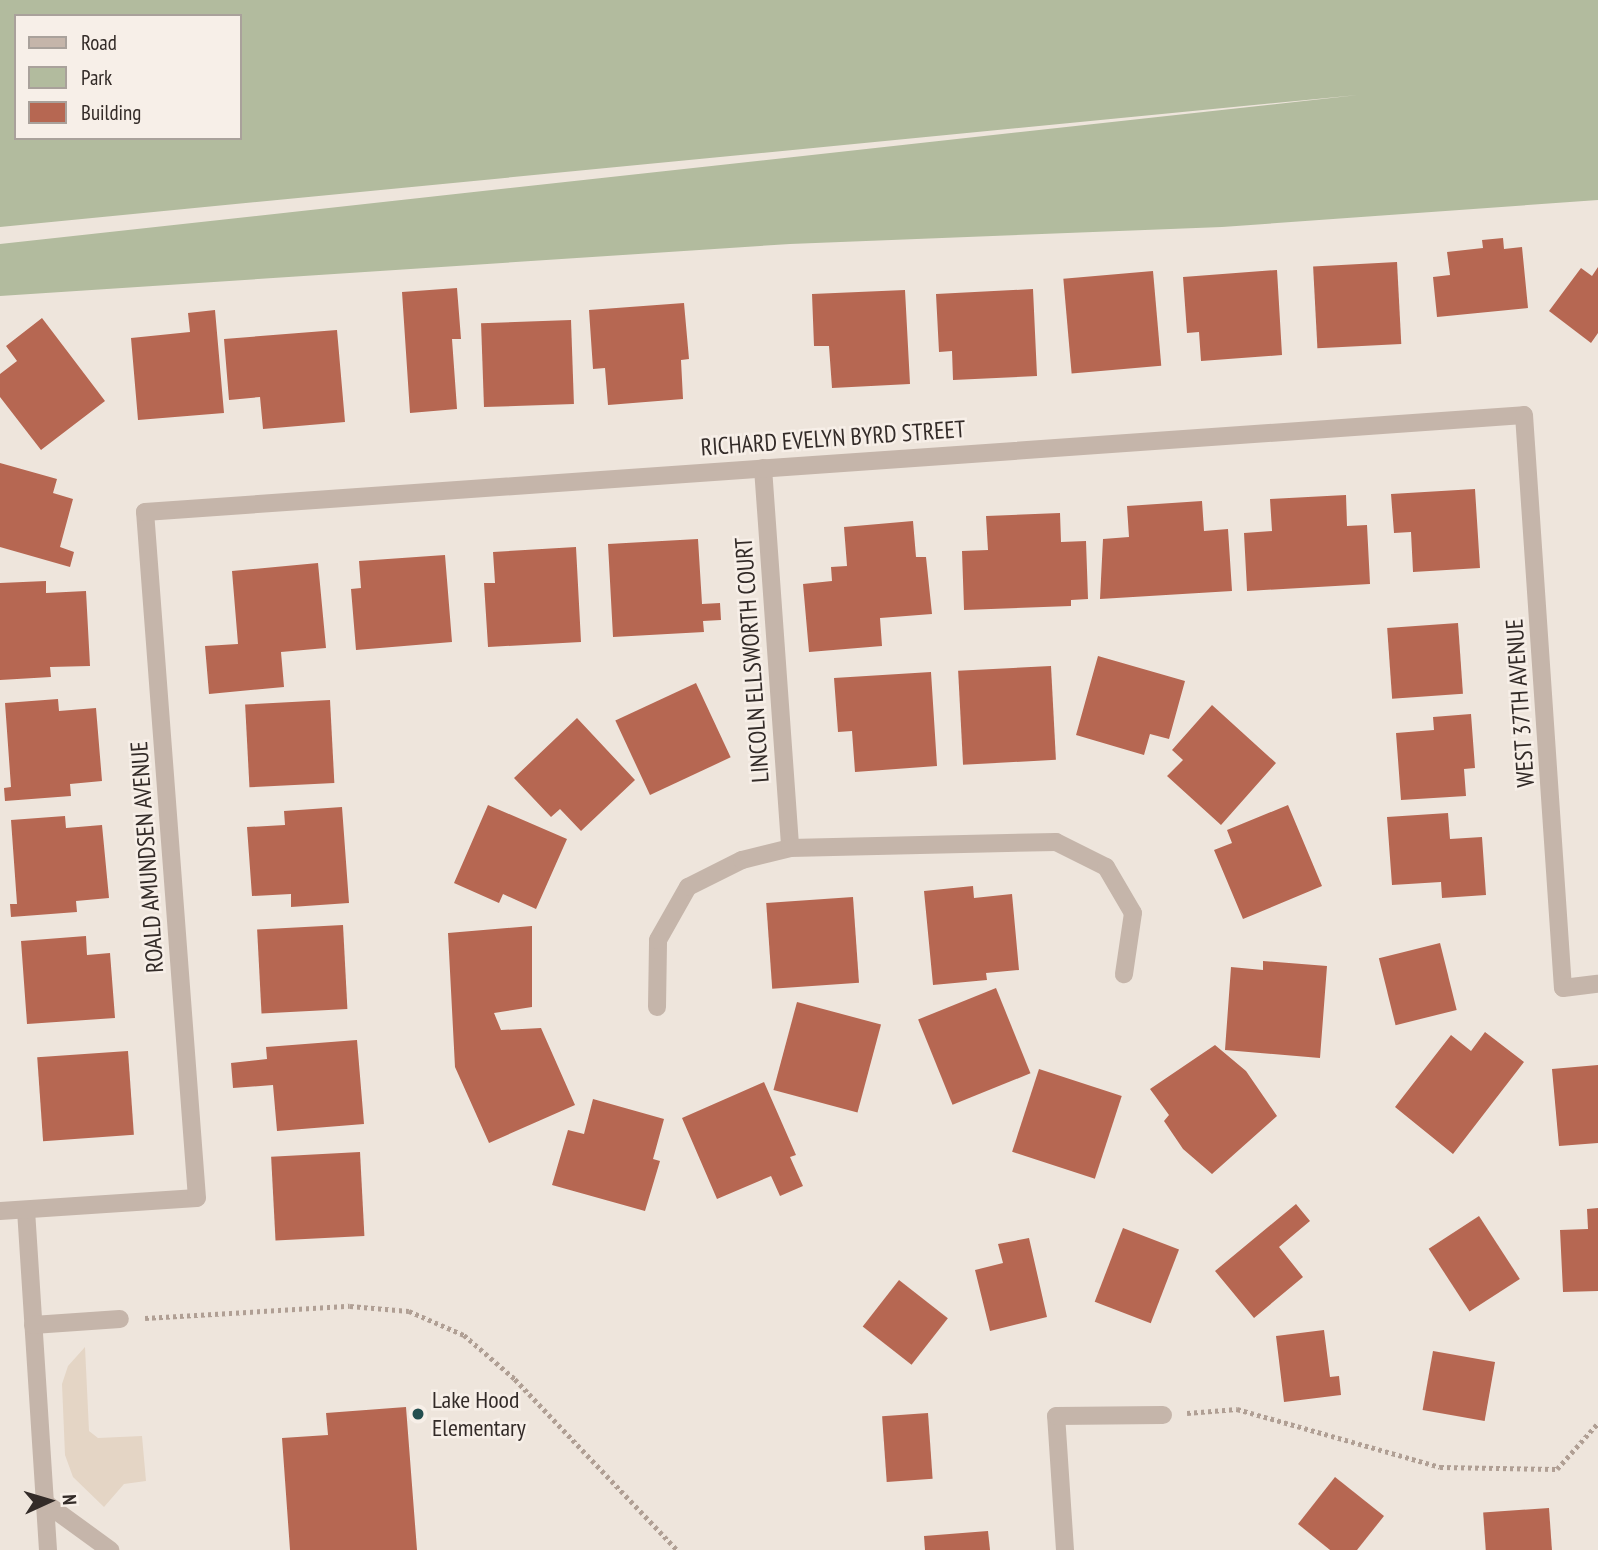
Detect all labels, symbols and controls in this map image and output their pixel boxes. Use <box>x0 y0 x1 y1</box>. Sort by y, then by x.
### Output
legend <box>14 14 242 140</box>
text: Road <box>81 29 117 56</box>
text: Park <box>81 64 112 91</box>
text: Building <box>81 99 141 126</box>
street label: RICHARD EVELYN BYRD STREET <box>700 414 966 462</box>
street label: LINCOLN ELLSWORTH COURT <box>729 536 775 784</box>
street label: WEST 37TH AVENUE <box>1500 617 1540 789</box>
street label: ROALD AMUNDSEN AVENUE <box>124 740 170 974</box>
place label: Lake Hood Elementary <box>432 1386 526 1442</box>
marker: Lake Hood Elementary <box>410 1406 426 1422</box>
north arrow <box>14 1466 84 1536</box>
text: N <box>58 1494 82 1505</box>

